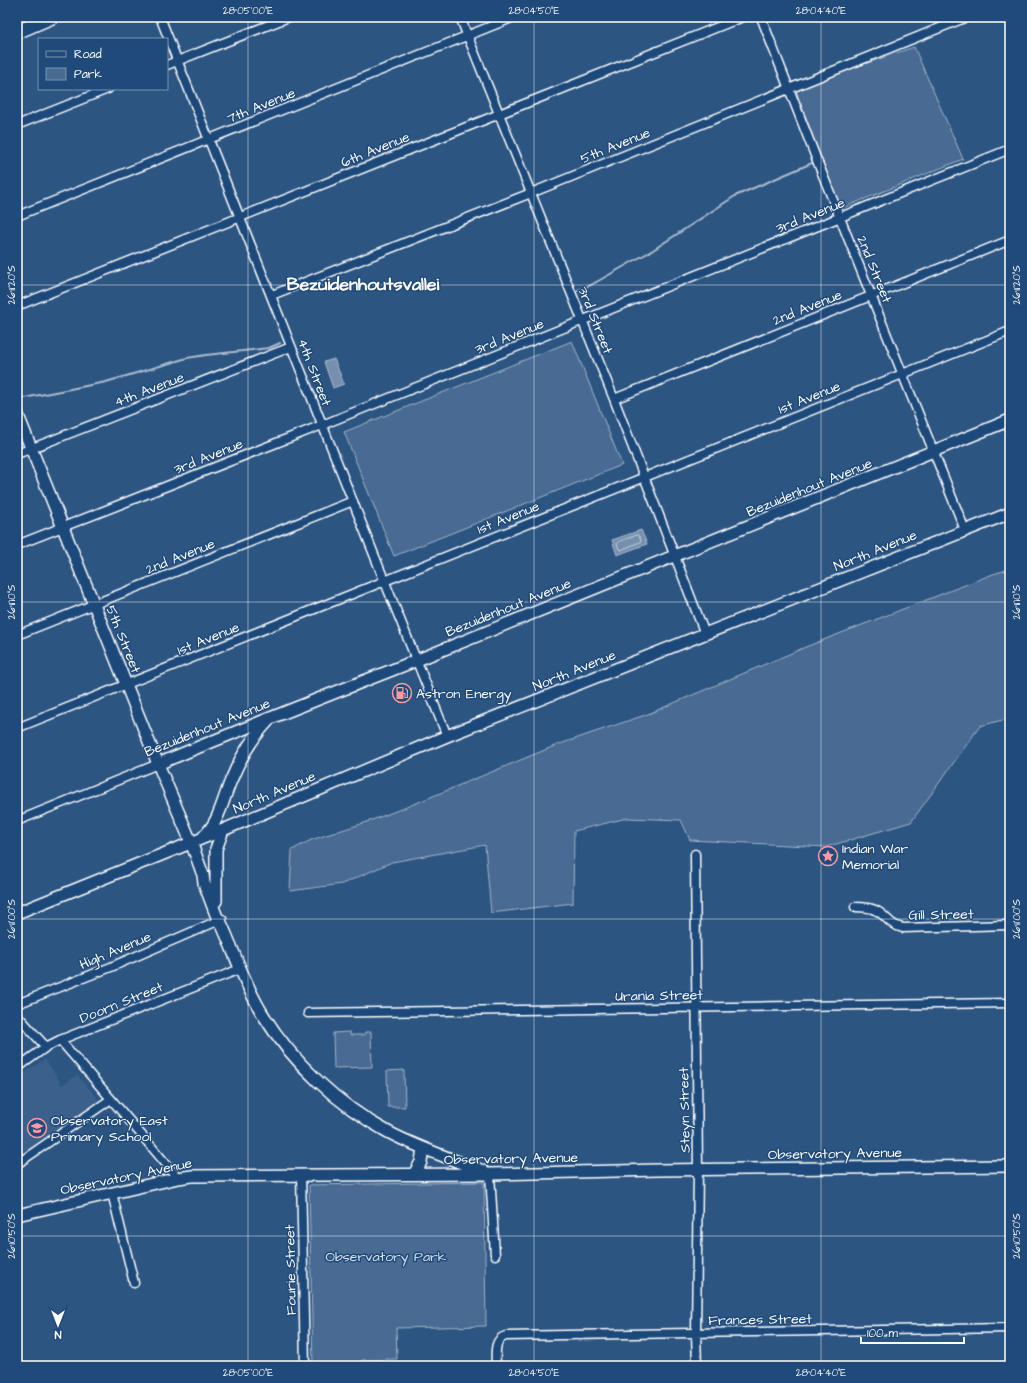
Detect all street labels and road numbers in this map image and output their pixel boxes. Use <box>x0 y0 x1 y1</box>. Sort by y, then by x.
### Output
street label: 7th Avenue <box>224 83 299 129</box>
street label: 5th Avenue <box>578 123 654 169</box>
street label: 6th Avenue <box>338 127 413 173</box>
street label: 3rd Avenue <box>773 193 848 239</box>
street label: 2nd Street <box>852 233 897 306</box>
street label: 3rd Street <box>573 284 618 357</box>
street label: 2nd Avenue <box>770 285 845 331</box>
street label: 3rd Avenue <box>472 314 547 360</box>
street label: 4th Street <box>292 336 336 409</box>
street label: 4th Avenue <box>112 367 188 412</box>
street label: 1st Avenue <box>775 376 844 419</box>
street label: 3rd Avenue <box>171 434 246 480</box>
street label: Bezuidenhout Avenue <box>743 453 876 522</box>
street label: 1st Avenue <box>474 496 543 539</box>
street label: North Avenue <box>831 525 920 577</box>
street label: 2nd Avenue <box>143 534 218 580</box>
street label: Bezuidenhout Avenue <box>442 573 575 642</box>
street label: 5th Street <box>100 603 146 676</box>
street label: 1st Avenue <box>174 617 243 660</box>
street label: North Avenue <box>530 645 619 697</box>
street label: Bezuidenhout Avenue <box>141 693 274 762</box>
street label: North Avenue <box>230 766 319 819</box>
street label: Gill Street <box>908 904 974 926</box>
street label: High Avenue <box>77 927 155 975</box>
street label: Doorn Street <box>77 977 166 1029</box>
street label: Urania Street <box>615 985 703 1007</box>
street label: Steyn Street <box>674 1067 696 1153</box>
street label: Observatory Avenue <box>768 1143 903 1165</box>
street label: Observatory Avenue <box>444 1148 579 1170</box>
street label: Observatory Avenue <box>59 1153 194 1201</box>
street label: Fourie Street <box>280 1224 302 1316</box>
street label: Frances Street <box>708 1309 812 1331</box>

